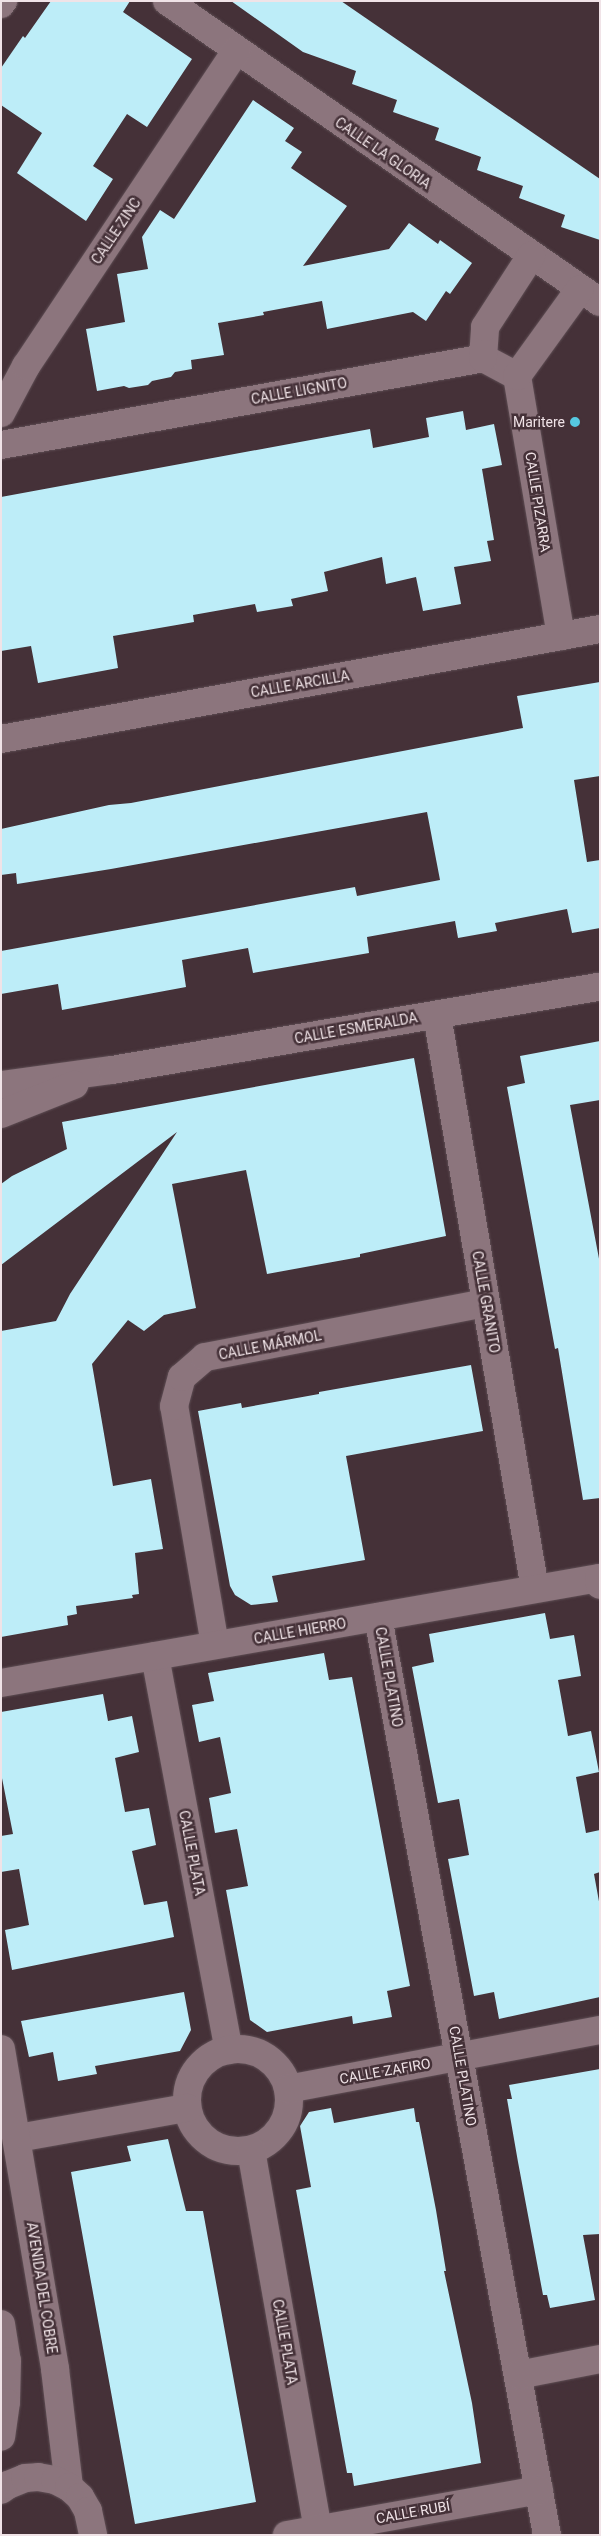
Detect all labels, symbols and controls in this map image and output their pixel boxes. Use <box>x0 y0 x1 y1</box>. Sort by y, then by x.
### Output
street label: CALLE LA GLORIA <box>332 114 434 192</box>
street label: CALLE ZINC <box>88 195 144 267</box>
street label: CALLE LIGNITO <box>250 374 348 408</box>
place label: Maritere <box>513 414 565 430</box>
marker: Maritere <box>569 416 581 428</box>
street label: CALLE PIZARRA <box>522 451 554 553</box>
street label: CALLE ARCILLA <box>249 667 351 701</box>
street label: CALLE ESMERALDA <box>293 1009 419 1047</box>
street label: CALLE GRANITO <box>469 1250 503 1354</box>
street label: CALLE MÁRMOL <box>217 1327 323 1363</box>
street label: CALLE HIERRO <box>253 1615 347 1647</box>
street label: CALLE PLATINO <box>372 1626 406 1728</box>
street label: CALLE PLATA <box>176 1809 208 1897</box>
street label: CALLE PLATINO <box>446 2025 480 2127</box>
street label: CALLE ZAFIRO <box>338 2055 432 2087</box>
street label: AVENIDA DEL COBRE <box>23 2221 61 2355</box>
street label: CALLE PLATA <box>269 2298 301 2386</box>
street label: CALLE RUBÍ <box>375 2497 451 2527</box>

